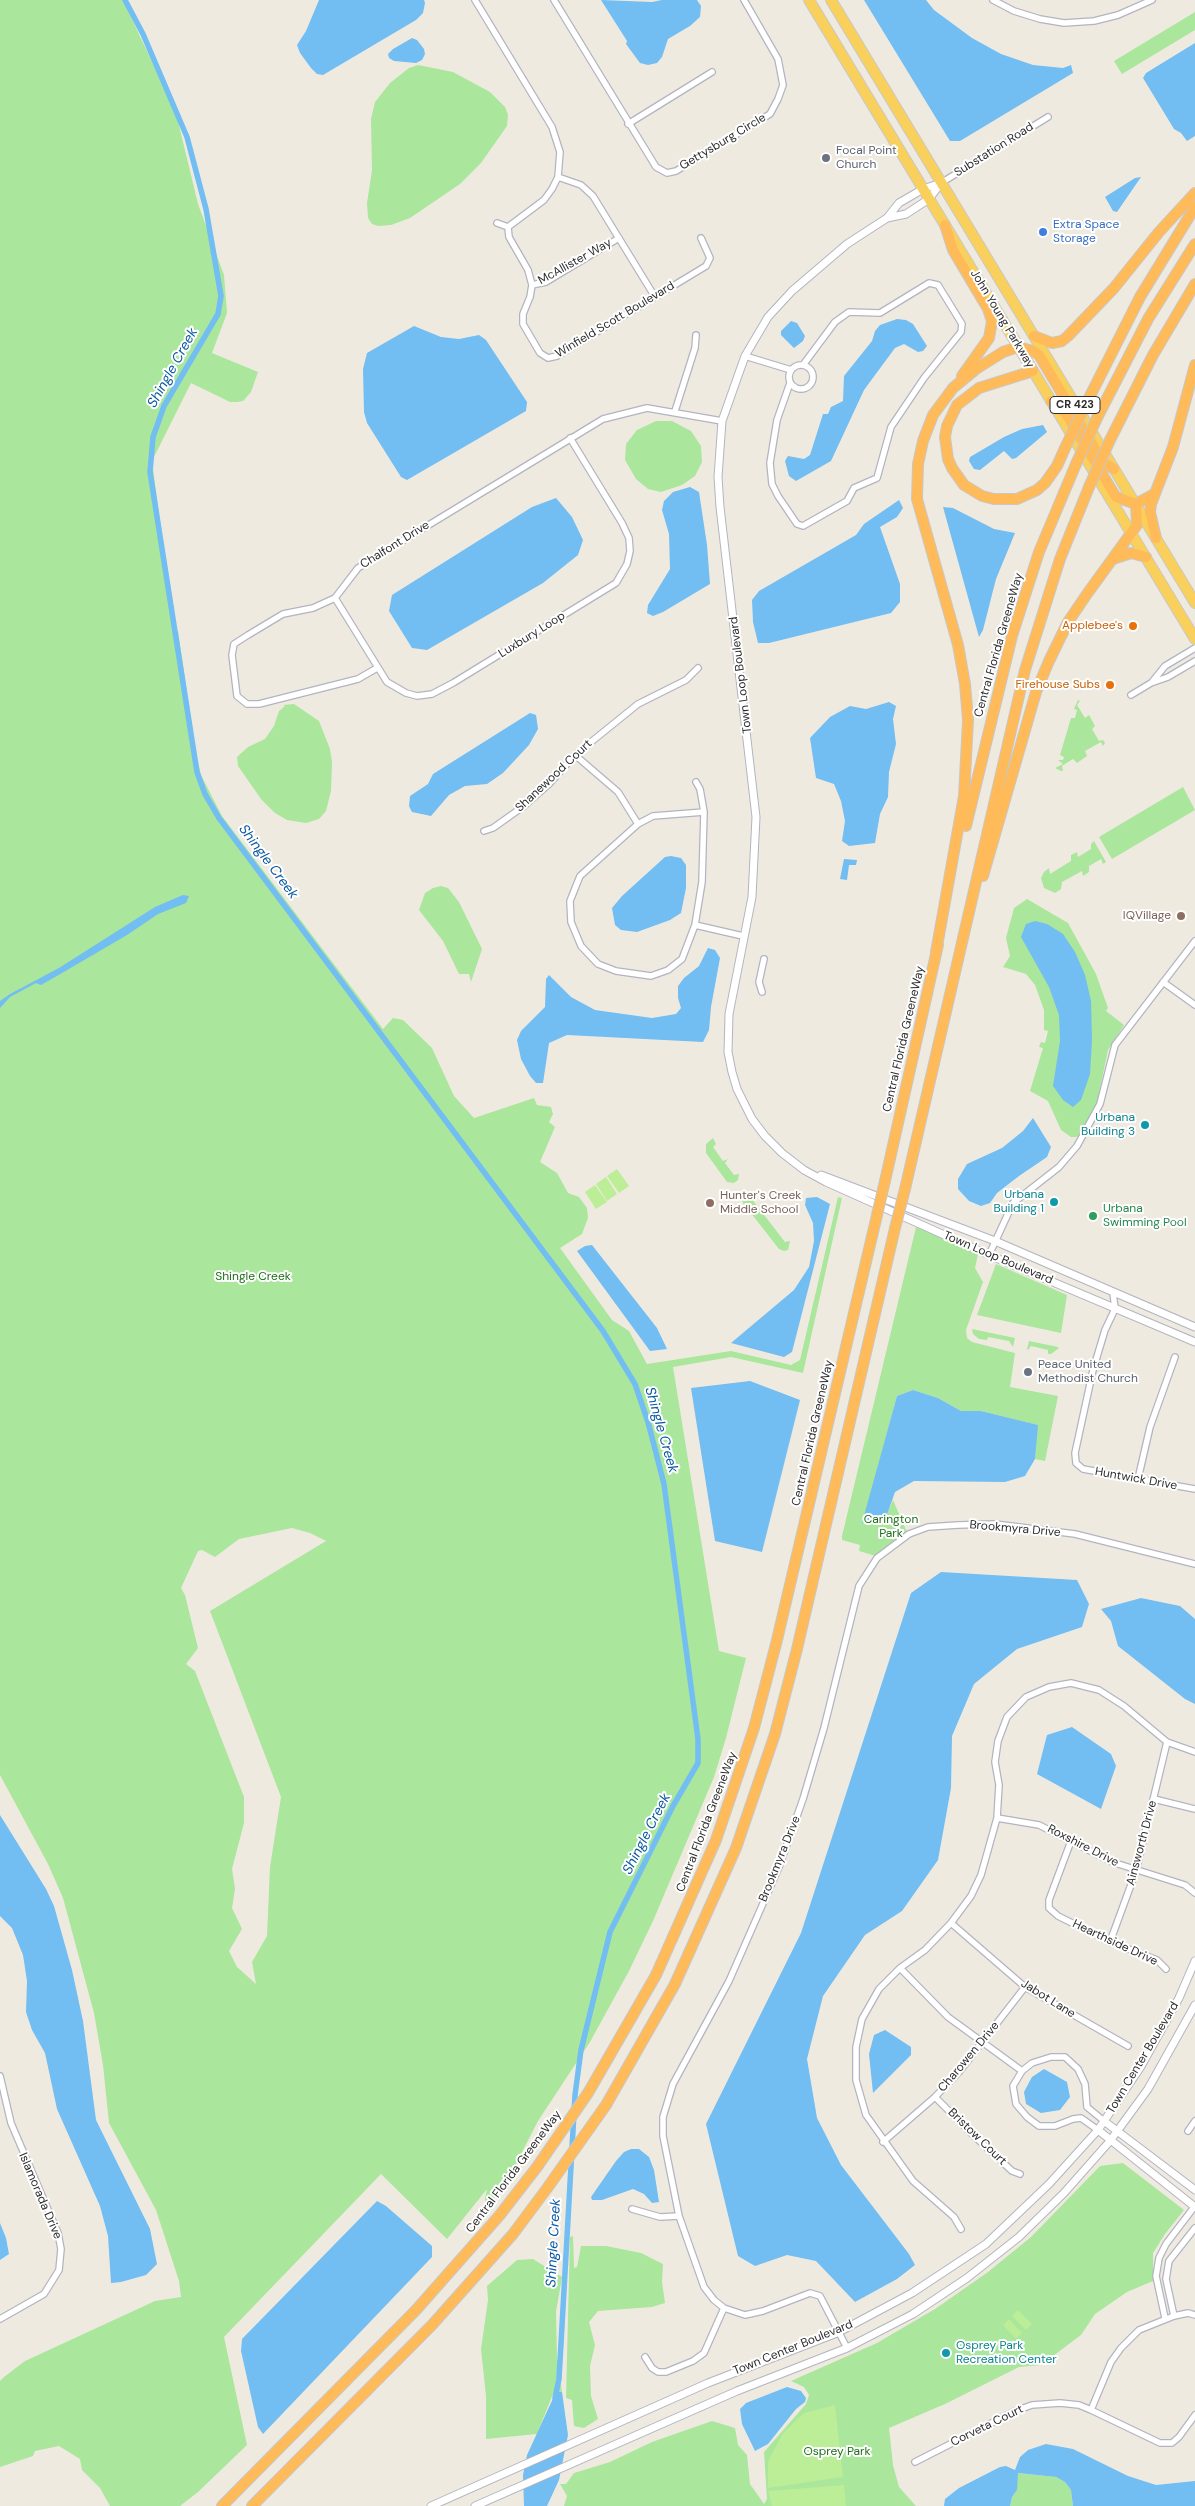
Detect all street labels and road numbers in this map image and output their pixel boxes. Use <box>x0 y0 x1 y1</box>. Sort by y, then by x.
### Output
street label: Gettysburg Circle <box>677 111 769 173</box>
street label: Substation Road <box>952 120 1036 180</box>
street label: McAllister Way <box>536 236 614 288</box>
street label: John Young Parkway <box>967 267 1037 371</box>
street label: Winfield Scott Boulevard <box>553 279 677 361</box>
road number: CR 423 <box>1050 396 1100 414</box>
street label: Chalfont Drive <box>358 518 432 572</box>
street label: Central Florida GreeneWay <box>972 571 1026 719</box>
street label: Luxbury Loop <box>496 609 568 661</box>
street label: Town Loop Boulevard <box>727 616 755 734</box>
street label: Shanewood Court <box>513 737 595 815</box>
street label: Central Florida GreeneWay <box>880 965 928 1113</box>
street label: Town Loop Boulevard <box>941 1228 1055 1288</box>
street label: Central Florida GreeneWay <box>789 1359 837 1507</box>
street label: Huntwick Drive <box>1094 1465 1178 1493</box>
street label: Brookmyra Drive <box>969 1518 1061 1540</box>
street label: Central Florida GreeneWay <box>674 1750 740 1894</box>
street label: Ainsworth Drive <box>1124 1799 1160 1887</box>
street label: Brookmyra Drive <box>756 1814 804 1904</box>
street label: Roxshire Drive <box>1045 1822 1121 1870</box>
street label: Hearthside Drive <box>1070 1917 1160 1969</box>
street label: Jabot Lane <box>1018 1977 1078 2021</box>
street label: Town Center Boulevard <box>1104 2000 1182 2116</box>
street label: Charowen Drive <box>935 2019 1003 2095</box>
street label: Bristow Court <box>945 2105 1009 2169</box>
street label: Central Florida GreeneWay <box>463 2108 565 2236</box>
street label: Islamorada Drive <box>15 2151 65 2241</box>
street label: Town Center Boulevard <box>731 2317 855 2379</box>
street label: Corveta Court <box>948 2402 1026 2450</box>

